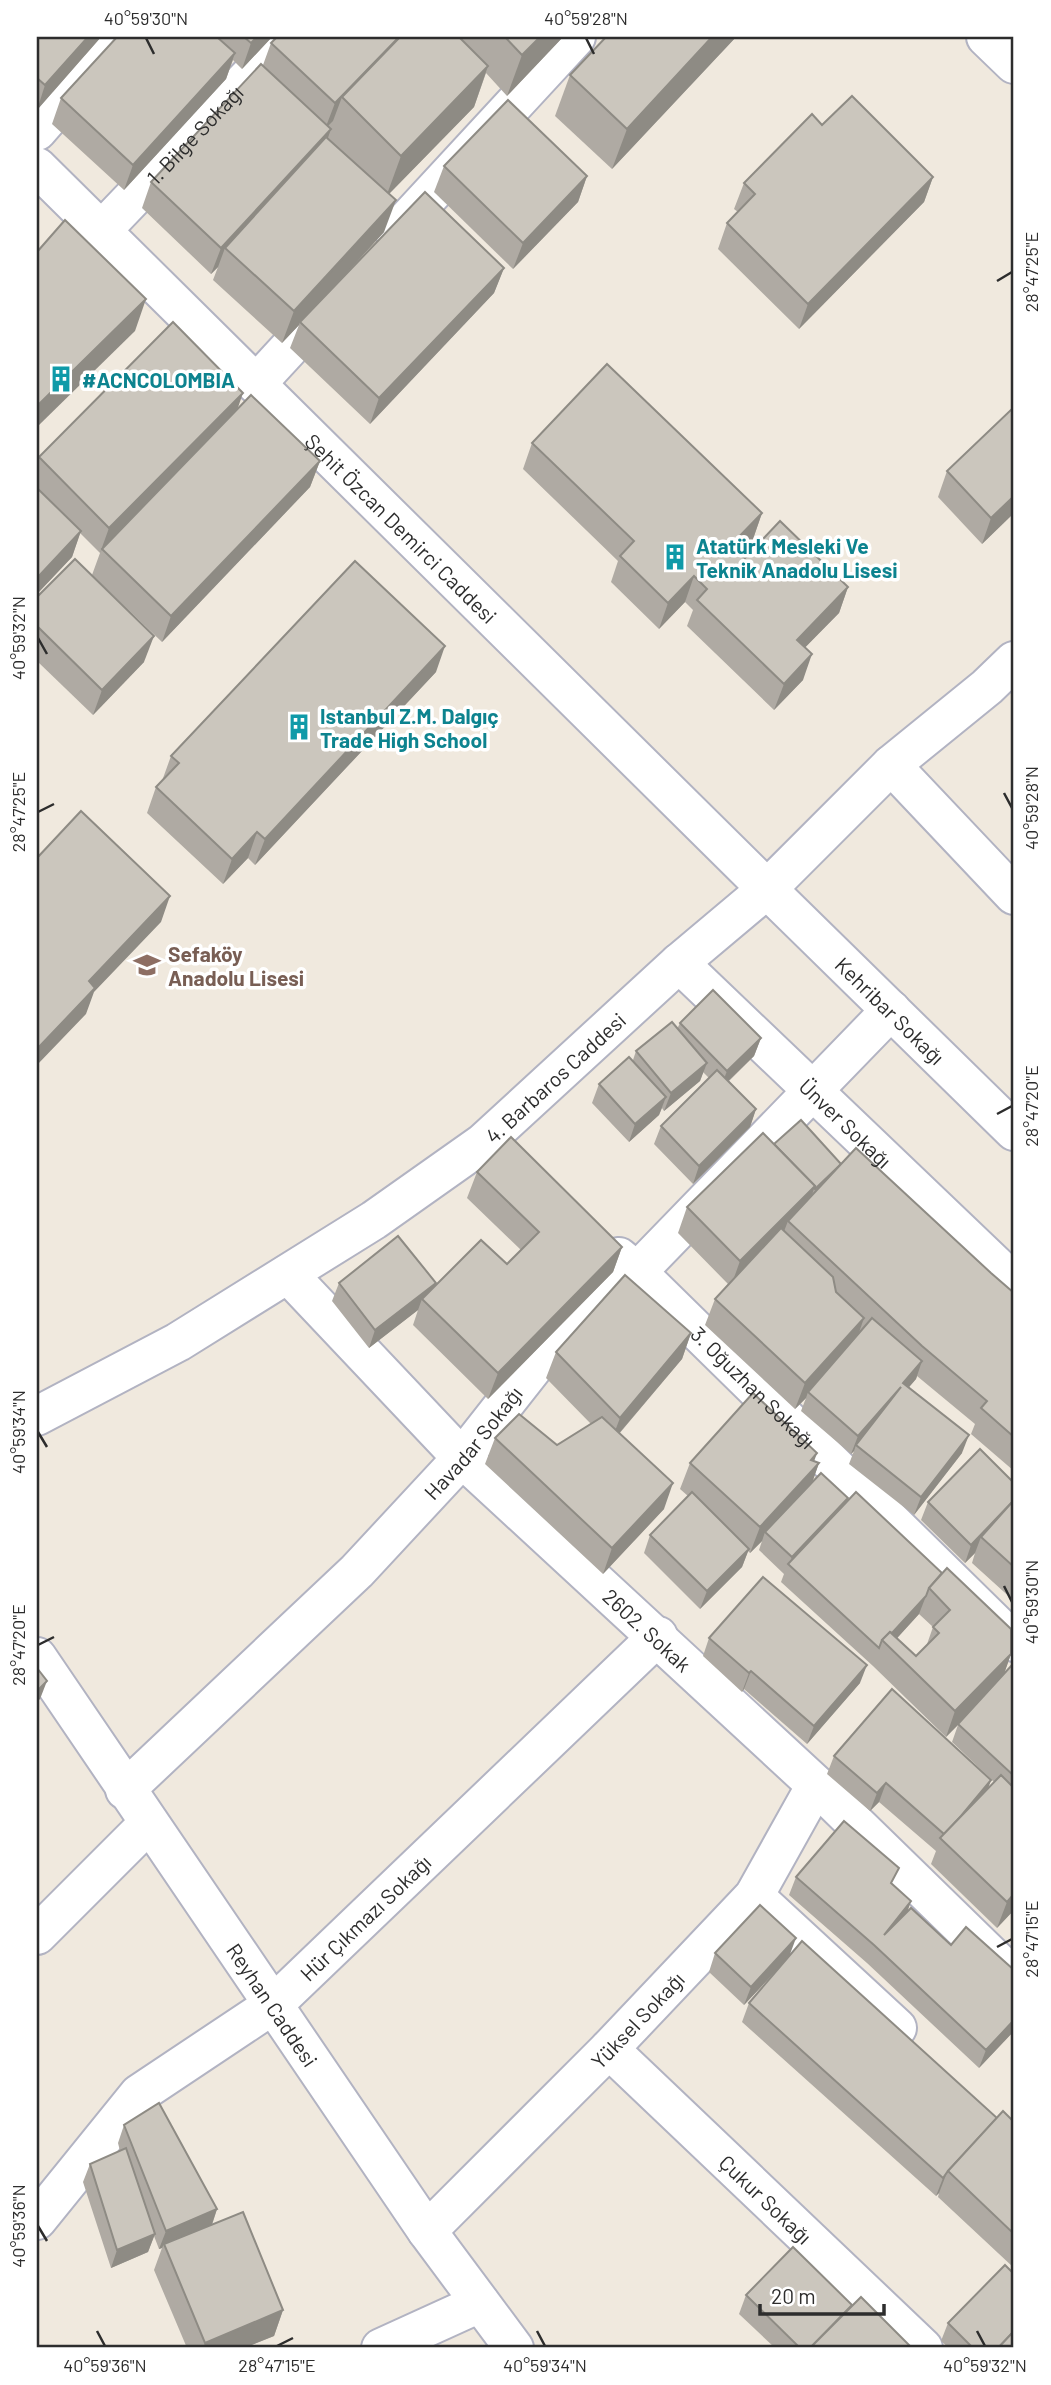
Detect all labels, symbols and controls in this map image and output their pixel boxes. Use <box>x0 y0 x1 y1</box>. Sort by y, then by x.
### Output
text: 40°59'30"N <box>104 7 188 29</box>
text: 40°59'28"N <box>544 7 628 29</box>
street label: 1. Bilge Sokağı <box>141 79 247 189</box>
text: 28°47'25"E <box>1020 232 1042 312</box>
building icon: #ACNCOLOMBIA <box>46 364 76 394</box>
place label: #ACNCOLOMBIA <box>82 367 235 392</box>
street label: Şehit Özcan Demirci Caddesi <box>301 428 503 628</box>
place label: Atatürk Mesleki Ve Teknik Anadolu Lisesi <box>696 533 898 582</box>
building icon: Atatürk Mesleki Ve Teknik Anadolu Lisesi <box>660 542 690 572</box>
text: 40°59'32"N <box>7 596 29 680</box>
place label: Istanbul Z.M. Dalgıç Trade High School <box>320 703 499 752</box>
building icon: Istanbul Z.M. Dalgıç Trade High School <box>284 712 314 742</box>
text: 40°59'28"N <box>1020 766 1042 850</box>
text: 28°47'25"E <box>7 772 29 852</box>
place label: Sefaköy Anadolu Lisesi <box>168 941 304 990</box>
school or university icon: Sefaköy Anadolu Lisesi <box>132 950 162 980</box>
street label: Kehribar Sokağı <box>831 951 950 1069</box>
street label: 4. Barbaros Caddesi <box>480 1007 630 1148</box>
text: 28°47'20"E <box>1020 1065 1042 1147</box>
street label: Ünver Sokağı <box>795 1073 897 1172</box>
street label: 3. Oğuzhan Sokağı <box>687 1320 821 1453</box>
street label: Havadar Sokağı <box>418 1381 526 1504</box>
text: 40°59'34"N <box>7 1390 29 1474</box>
text: 40°59'30"N <box>1020 1560 1042 1644</box>
street label: 2602. Sokak <box>599 1583 697 1676</box>
text: 28°47'20"E <box>7 1604 29 1686</box>
street label: Hür Çıkmazı Sokağı <box>294 1849 435 1985</box>
text: 28°47'15"E <box>1020 1900 1042 1978</box>
street label: Reyhan Caddesi <box>222 1938 324 2071</box>
street label: Yüksel Sokağı <box>585 1966 689 2073</box>
street label: Çukur Sokağı <box>715 2149 818 2248</box>
text: 40°59'36"N <box>7 2184 29 2268</box>
scale bar <box>760 2273 885 2317</box>
text: 20 m <box>771 2283 816 2308</box>
text: 40°59'36"N <box>63 2354 147 2376</box>
text: 28°47'15"E <box>238 2354 316 2376</box>
text: 40°59'34"N <box>503 2354 587 2376</box>
text: 40°59'32"N <box>943 2354 1027 2376</box>

